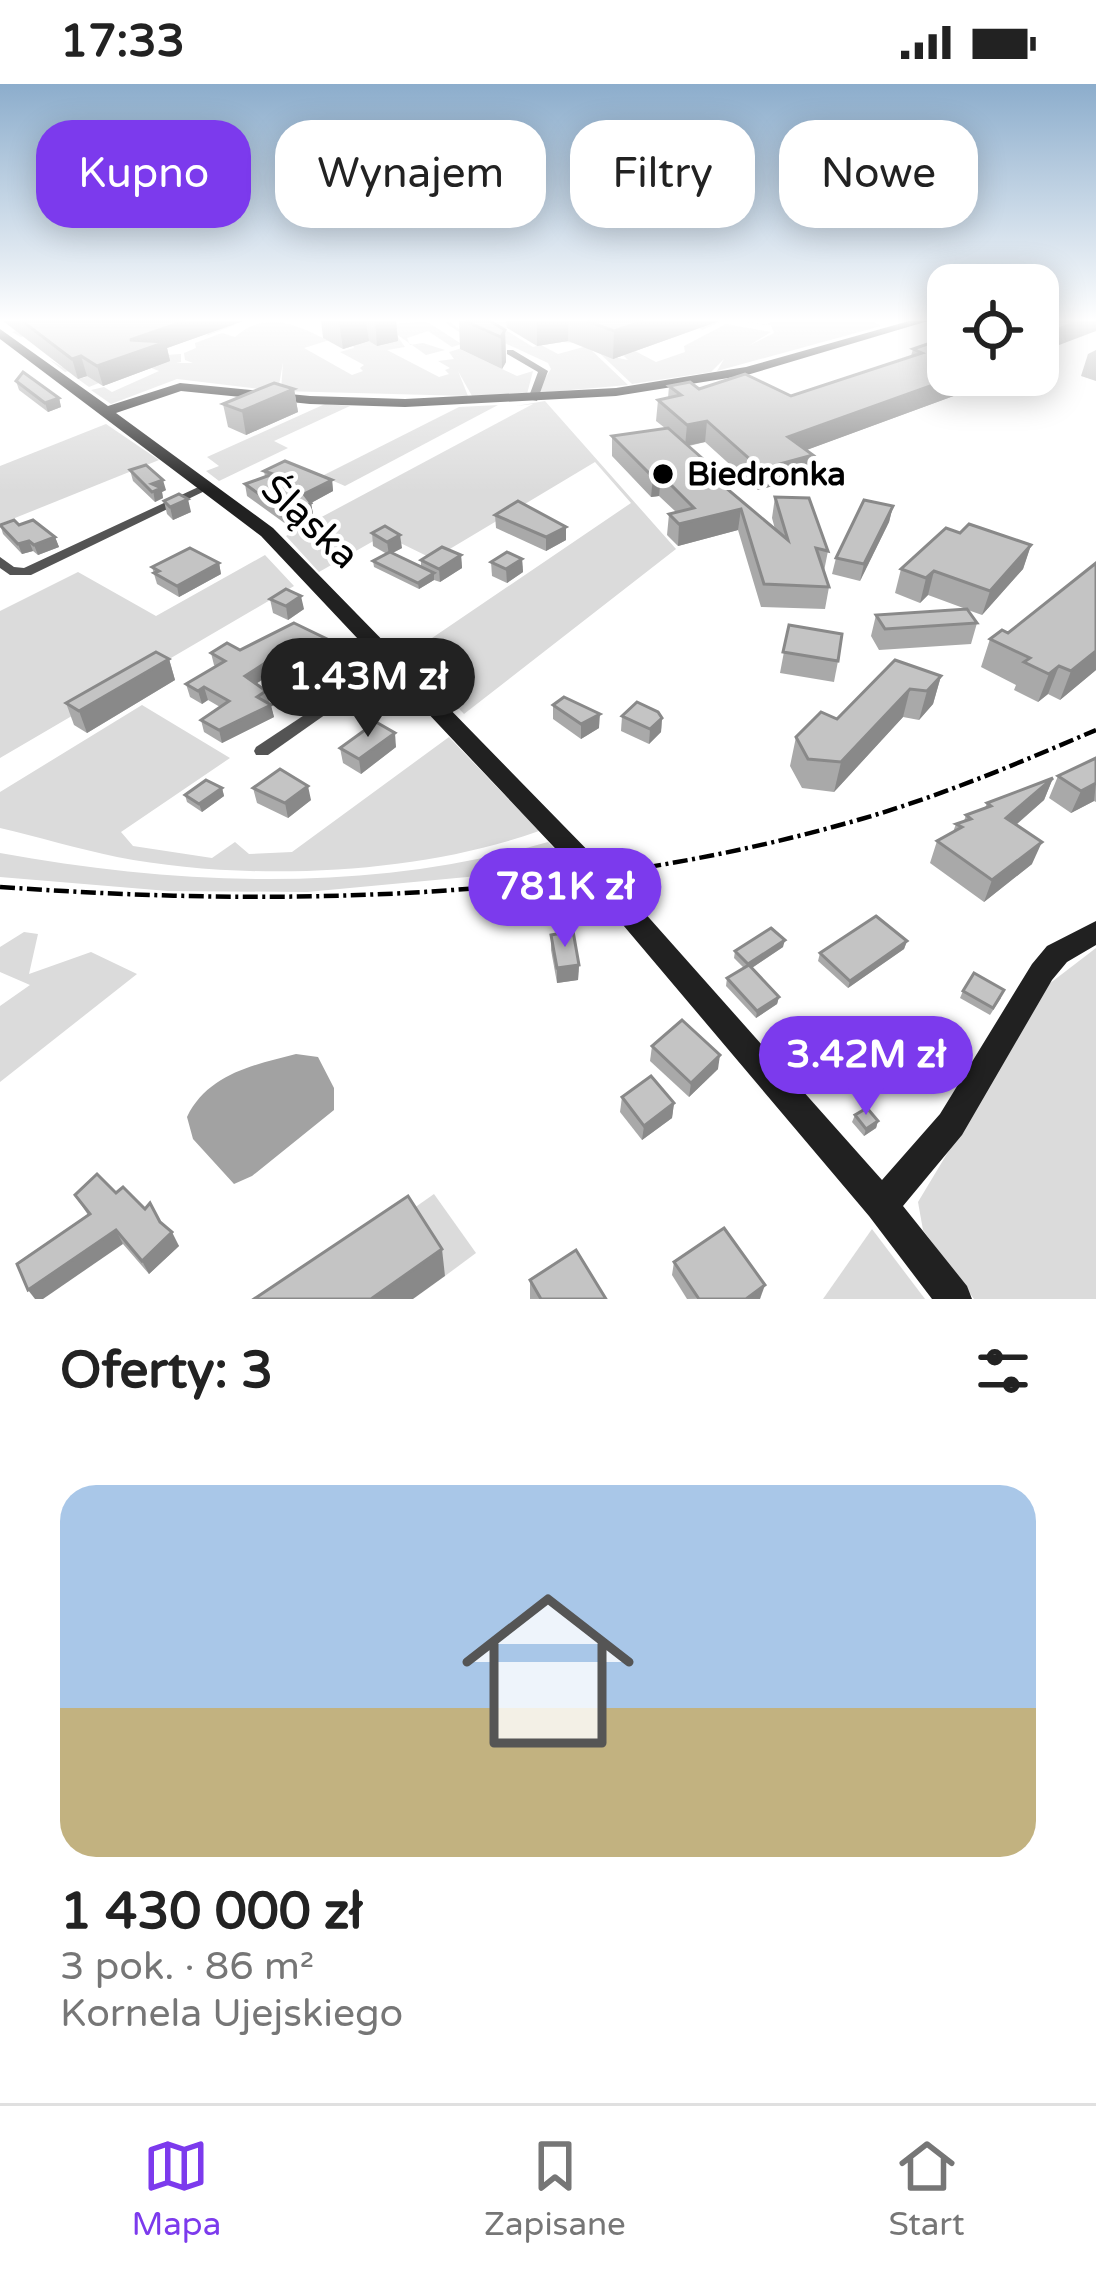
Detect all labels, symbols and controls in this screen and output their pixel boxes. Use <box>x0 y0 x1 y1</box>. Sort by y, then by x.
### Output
text: 17:33 <box>60 15 185 69</box>
chip: Kupno <box>36 120 251 228</box>
chip: Wynajem <box>275 120 546 228</box>
chip: Filtry <box>570 120 755 228</box>
chip: Nowe <box>779 120 978 228</box>
map controls <box>927 264 1059 396</box>
button: locate <box>927 264 1059 396</box>
place label: Biedronka <box>687 455 846 494</box>
marker: Biedronka <box>650 461 676 487</box>
street label: Śląska <box>251 465 369 579</box>
pin: 1.43M zł <box>244 638 492 740</box>
text: 1.43M zł <box>288 653 448 700</box>
pin: 781K zł <box>454 848 676 950</box>
text: 781K zł <box>495 863 635 910</box>
pin: 3.42M zł <box>742 1016 990 1118</box>
text: 3.42M zł <box>786 1031 946 1078</box>
icon: filters <box>970 1338 1036 1404</box>
text: Oferty: 3 <box>60 1340 273 1402</box>
icon: home <box>440 1563 656 1779</box>
text: 1 430 000 zł <box>60 1881 363 1943</box>
text: 3 pok. · 86 m² <box>60 1943 314 1990</box>
text: Kornela Ujejskiego <box>60 1990 403 2037</box>
tab: Mapa <box>131 2133 221 2244</box>
tab: Zapisane <box>484 2133 626 2244</box>
tab: Start <box>889 2133 965 2244</box>

